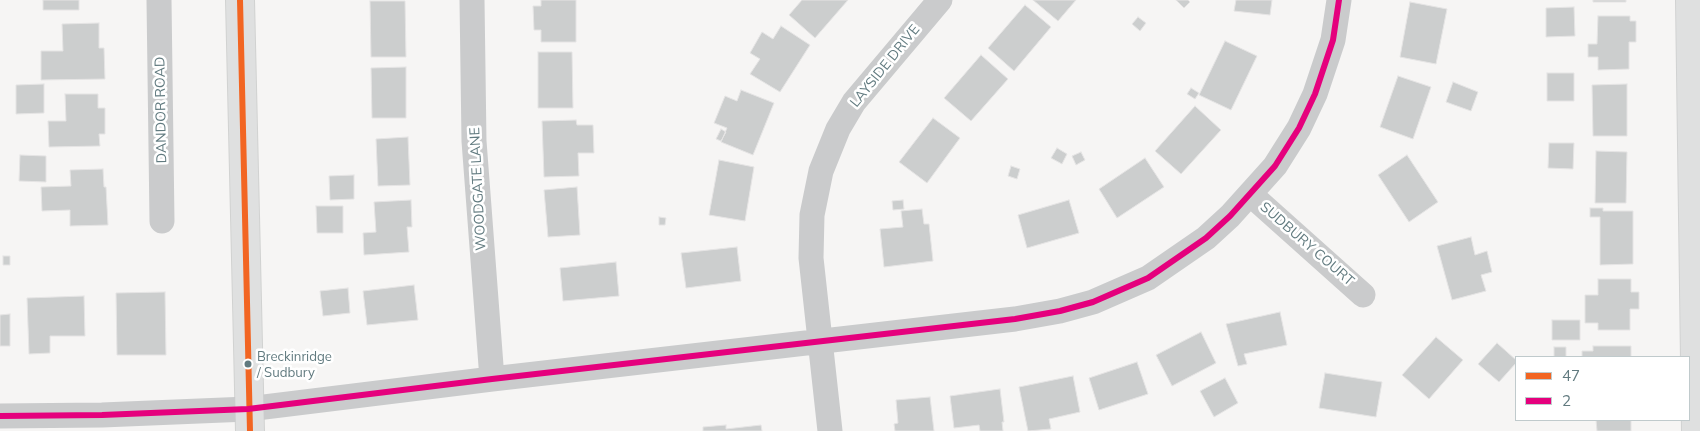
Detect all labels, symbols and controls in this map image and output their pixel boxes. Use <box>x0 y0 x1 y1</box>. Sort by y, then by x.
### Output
street label: LAYSIDE DRIVE <box>847 21 923 111</box>
street label: DANDOR ROAD <box>152 57 170 163</box>
street label: WOODGATE LANE <box>466 127 490 251</box>
street label: SUDBURY COURT <box>1257 199 1357 289</box>
place label: Breckinridge / Sudbury <box>257 349 332 380</box>
legend <box>1515 356 1690 421</box>
marker: Breckinridge / Sudbury <box>243 359 253 369</box>
text: 47 <box>1562 366 1580 385</box>
text: 2 <box>1562 391 1571 410</box>

